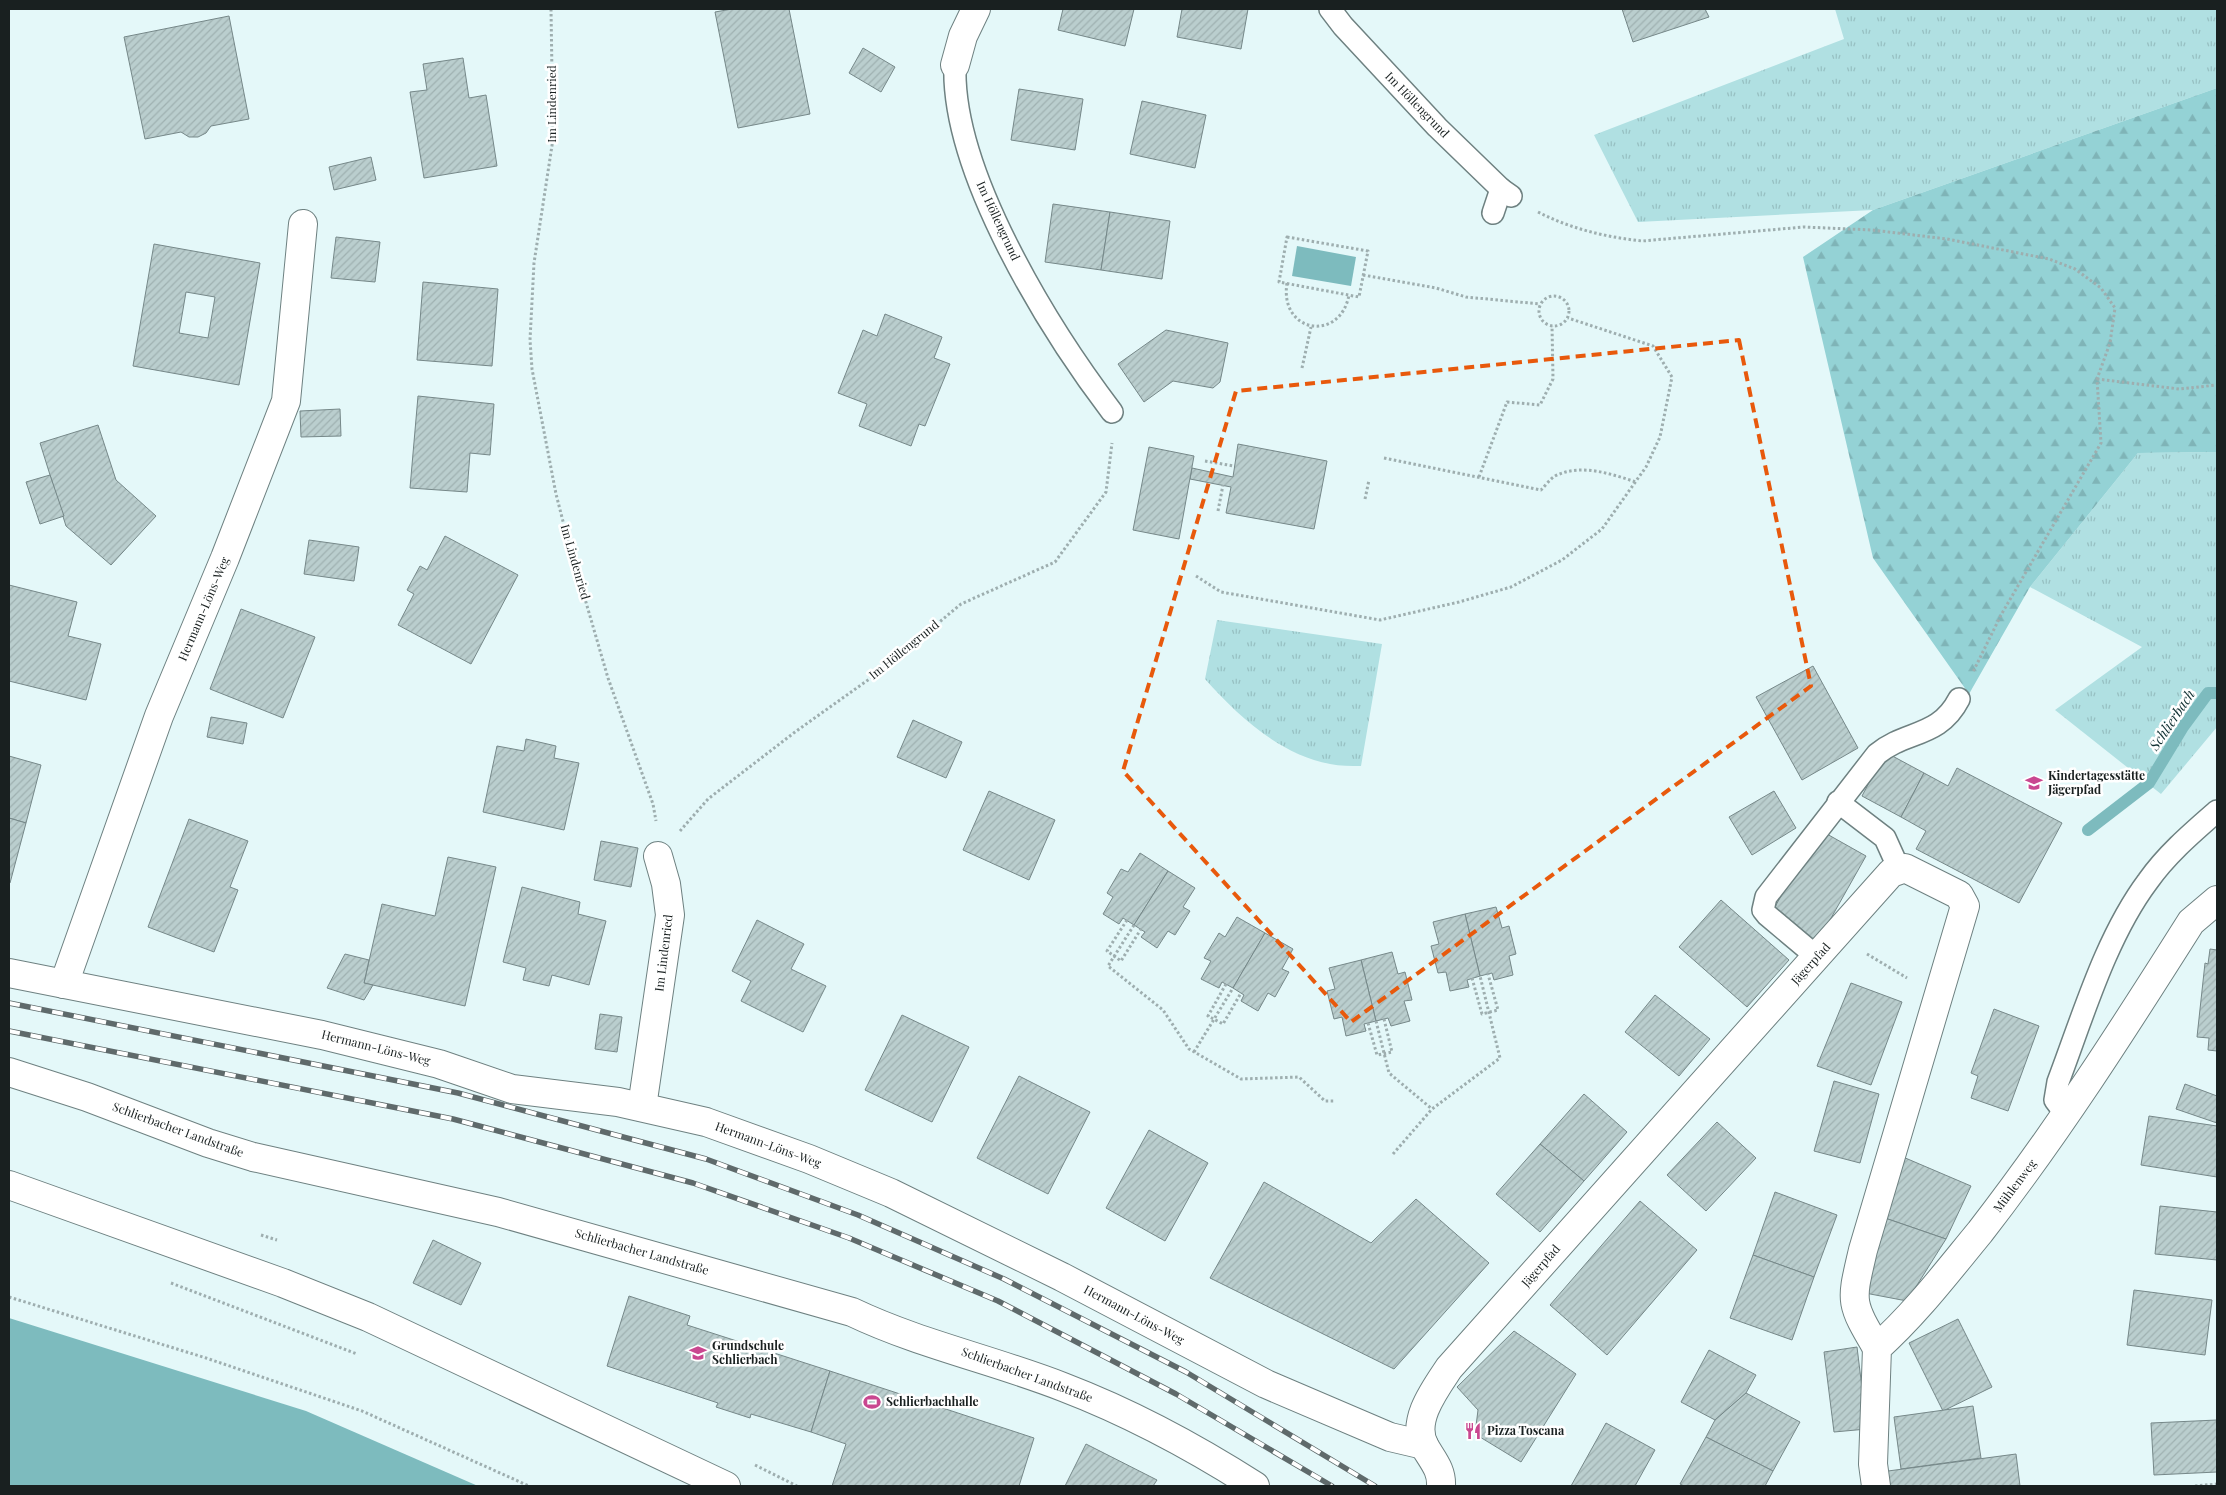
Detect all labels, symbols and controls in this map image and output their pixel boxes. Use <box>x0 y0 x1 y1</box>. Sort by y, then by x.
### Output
street label: Im Lindenried <box>543 65 559 143</box>
street label: Im Höllengrund <box>1382 68 1453 141</box>
street label: Im Höllengrund <box>974 178 1024 263</box>
street label: Im Lindenried <box>558 522 594 601</box>
street label: Hermann-Löns-Weg <box>174 553 233 663</box>
street label: Im Höllengrund <box>865 616 942 682</box>
water label: Schlierbach <box>2144 686 2199 755</box>
place label: Kindertagesstätte Jägerpfad <box>2047 767 2145 797</box>
school or university icon: Kindertagesstätte Jägerpfad <box>2024 773 2044 793</box>
street label: Im Lindenried <box>650 913 676 992</box>
street label: Jägerpfad <box>1787 939 1833 988</box>
street label: Hermann-Löns-Weg <box>320 1026 433 1068</box>
street label: Schlierbacher Landstraße <box>111 1098 246 1160</box>
street label: Hermann-Löns-Weg <box>713 1117 824 1171</box>
street label: Mühlenweg <box>1989 1155 2040 1215</box>
street label: Schlierbacher Landstraße <box>574 1224 711 1278</box>
street label: Jägerpfad <box>1517 1241 1563 1291</box>
street label: Hermann-Löns-Weg <box>1081 1281 1188 1348</box>
place label: Grundschule Schlierbach <box>712 1337 784 1367</box>
school or university icon: Grundschule Schlierbach <box>688 1343 708 1363</box>
street label: Schlierbacher Landstraße <box>960 1343 1095 1405</box>
sports icon: Schlierbachhalle <box>862 1392 882 1412</box>
place label: Schlierbachhalle <box>886 1393 979 1409</box>
restaurant icon: Pizza Toscana <box>1463 1421 1483 1441</box>
place label: Pizza Toscana <box>1487 1422 1565 1438</box>

